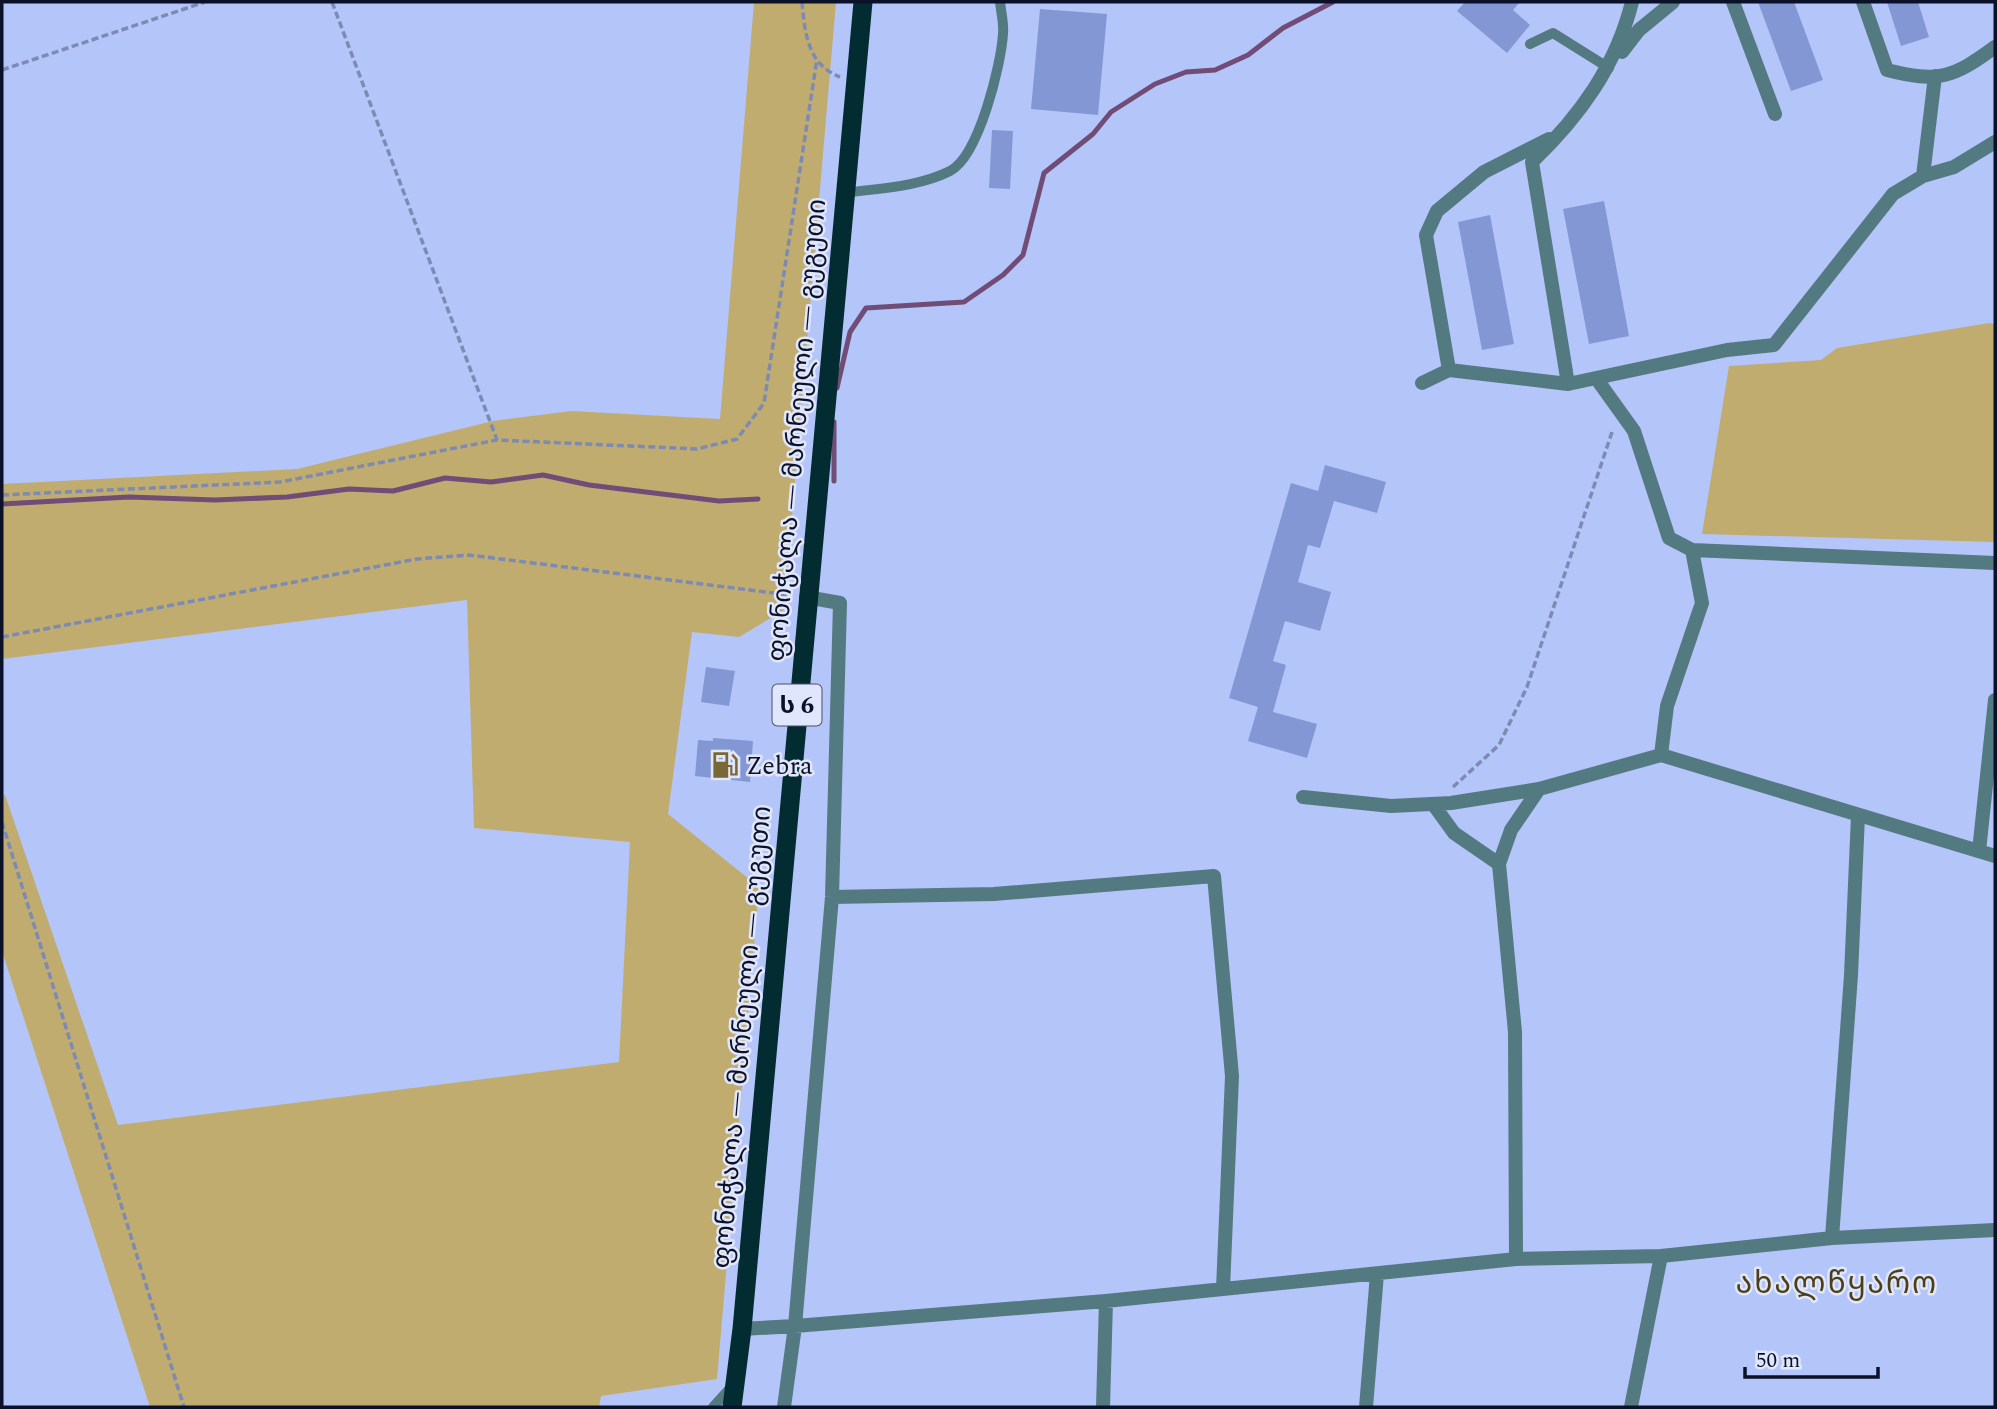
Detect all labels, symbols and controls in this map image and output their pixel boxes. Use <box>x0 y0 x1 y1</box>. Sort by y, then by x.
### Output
street label: ფონიჭალა — მარნეული — გუგუთი <box>757 197 837 663</box>
road number: ს 6 <box>772 684 822 726</box>
place label: Zebra <box>746 746 813 786</box>
fuel station icon: Zebra <box>710 750 740 780</box>
street label: ფონიჭალა — მარნეული — გუგუთი <box>702 804 782 1270</box>
district label: ახალწყარო <box>1736 1261 1938 1307</box>
scale bar <box>1745 1336 1878 1380</box>
text: 50 m <box>1756 1345 1800 1377</box>

